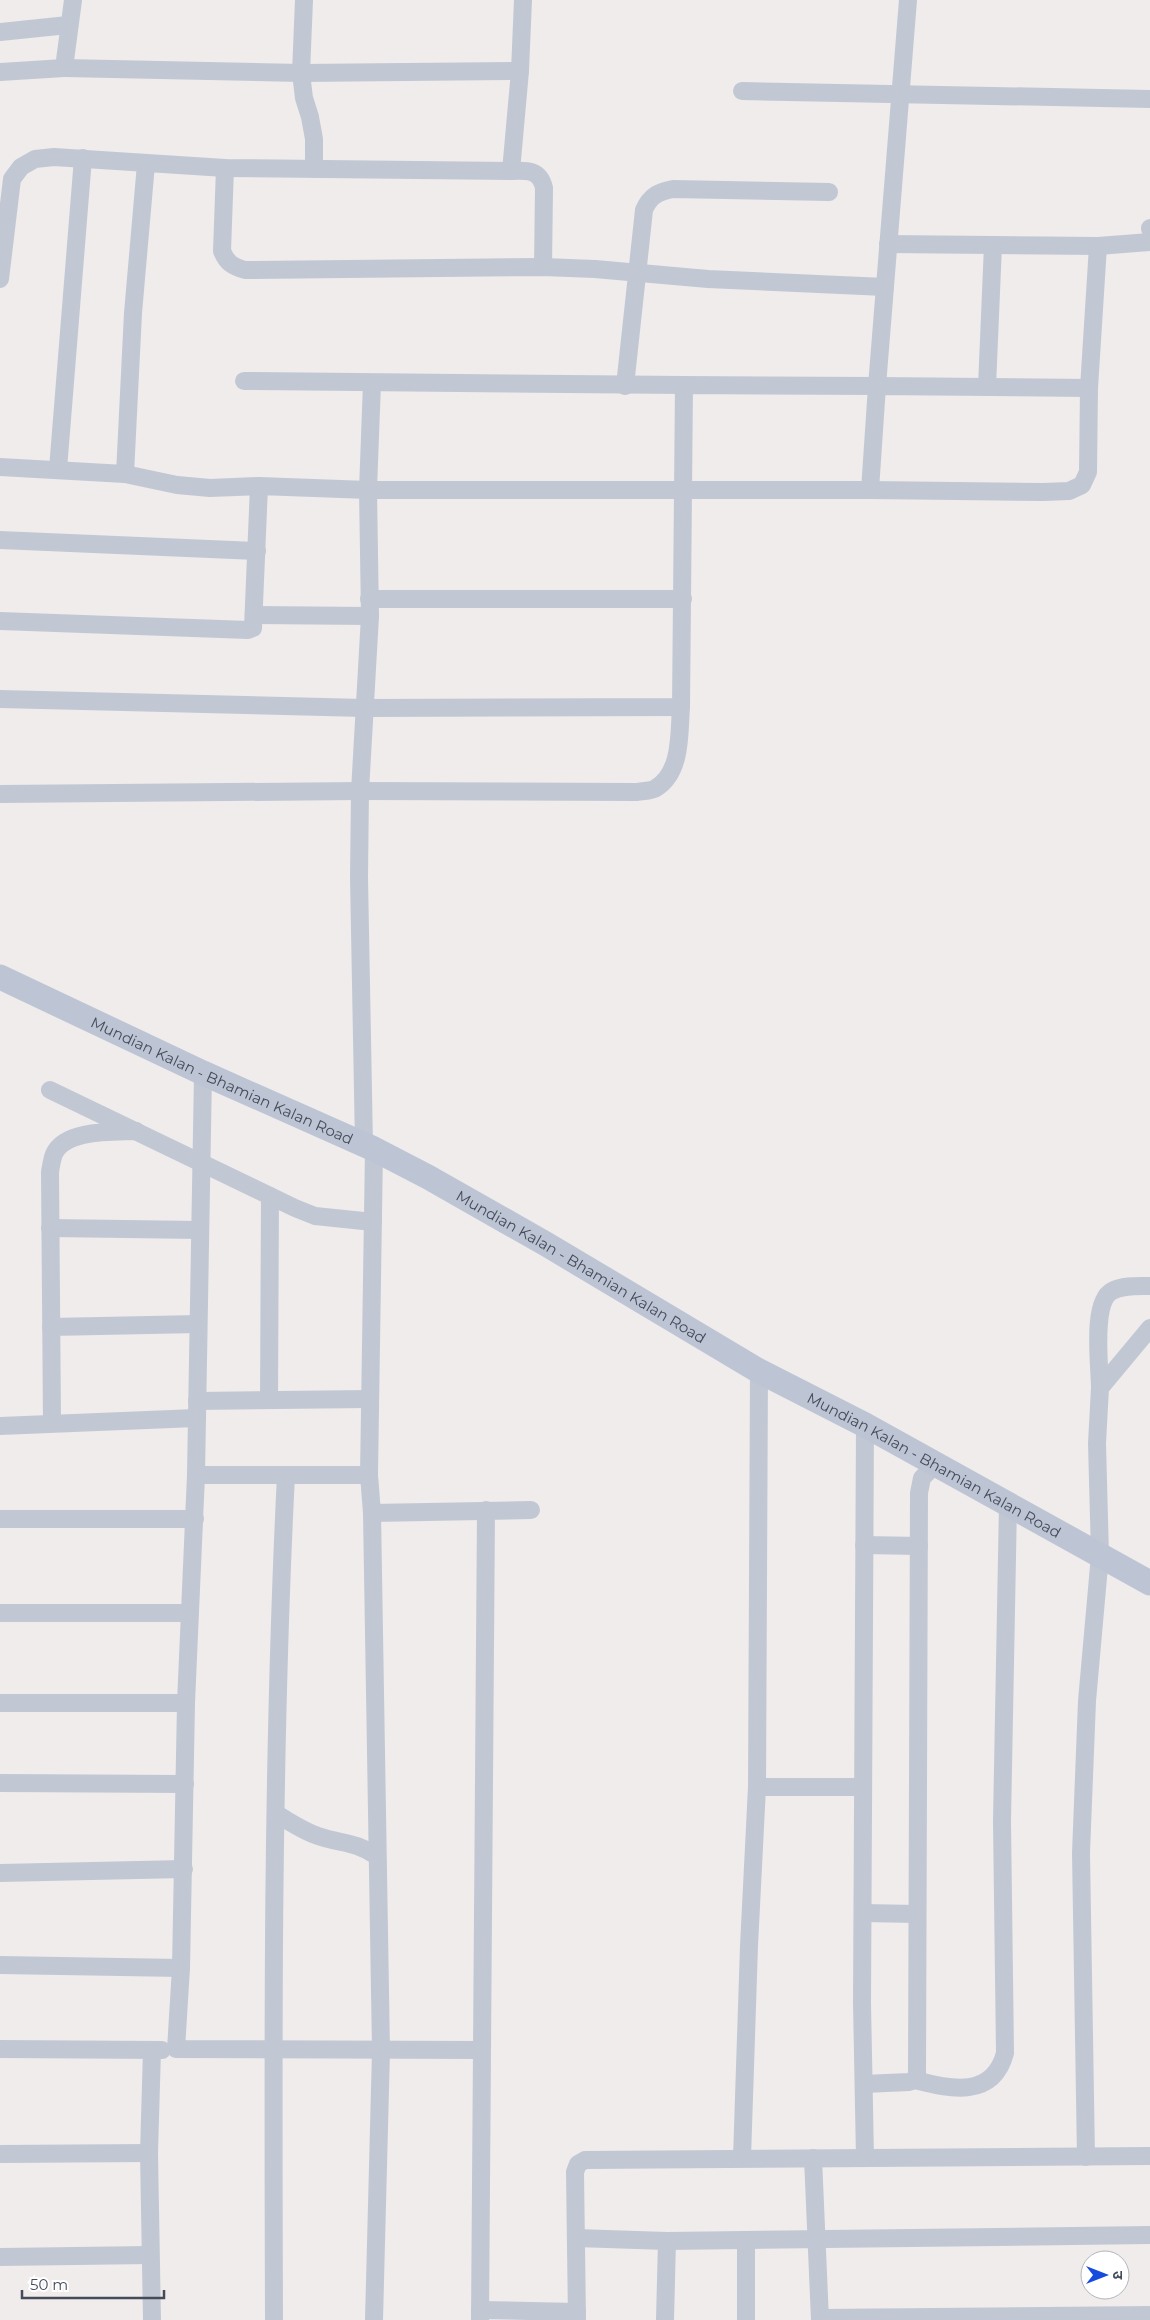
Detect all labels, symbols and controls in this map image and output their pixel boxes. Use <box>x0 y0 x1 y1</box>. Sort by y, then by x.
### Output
street label: Mundian Kalan - Bhamian Kalan Road <box>88 1012 356 1148</box>
street label: Mundian Kalan - Bhamian Kalan Road <box>453 1186 710 1347</box>
street label: Mundian Kalan - Bhamian Kalan Road <box>804 1388 1065 1541</box>
north arrow <box>1080 2250 1130 2300</box>
scale bar <box>22 2268 165 2300</box>
text: उ <box>1109 2271 1127 2280</box>
text: 50 m <box>30 2275 68 2294</box>

